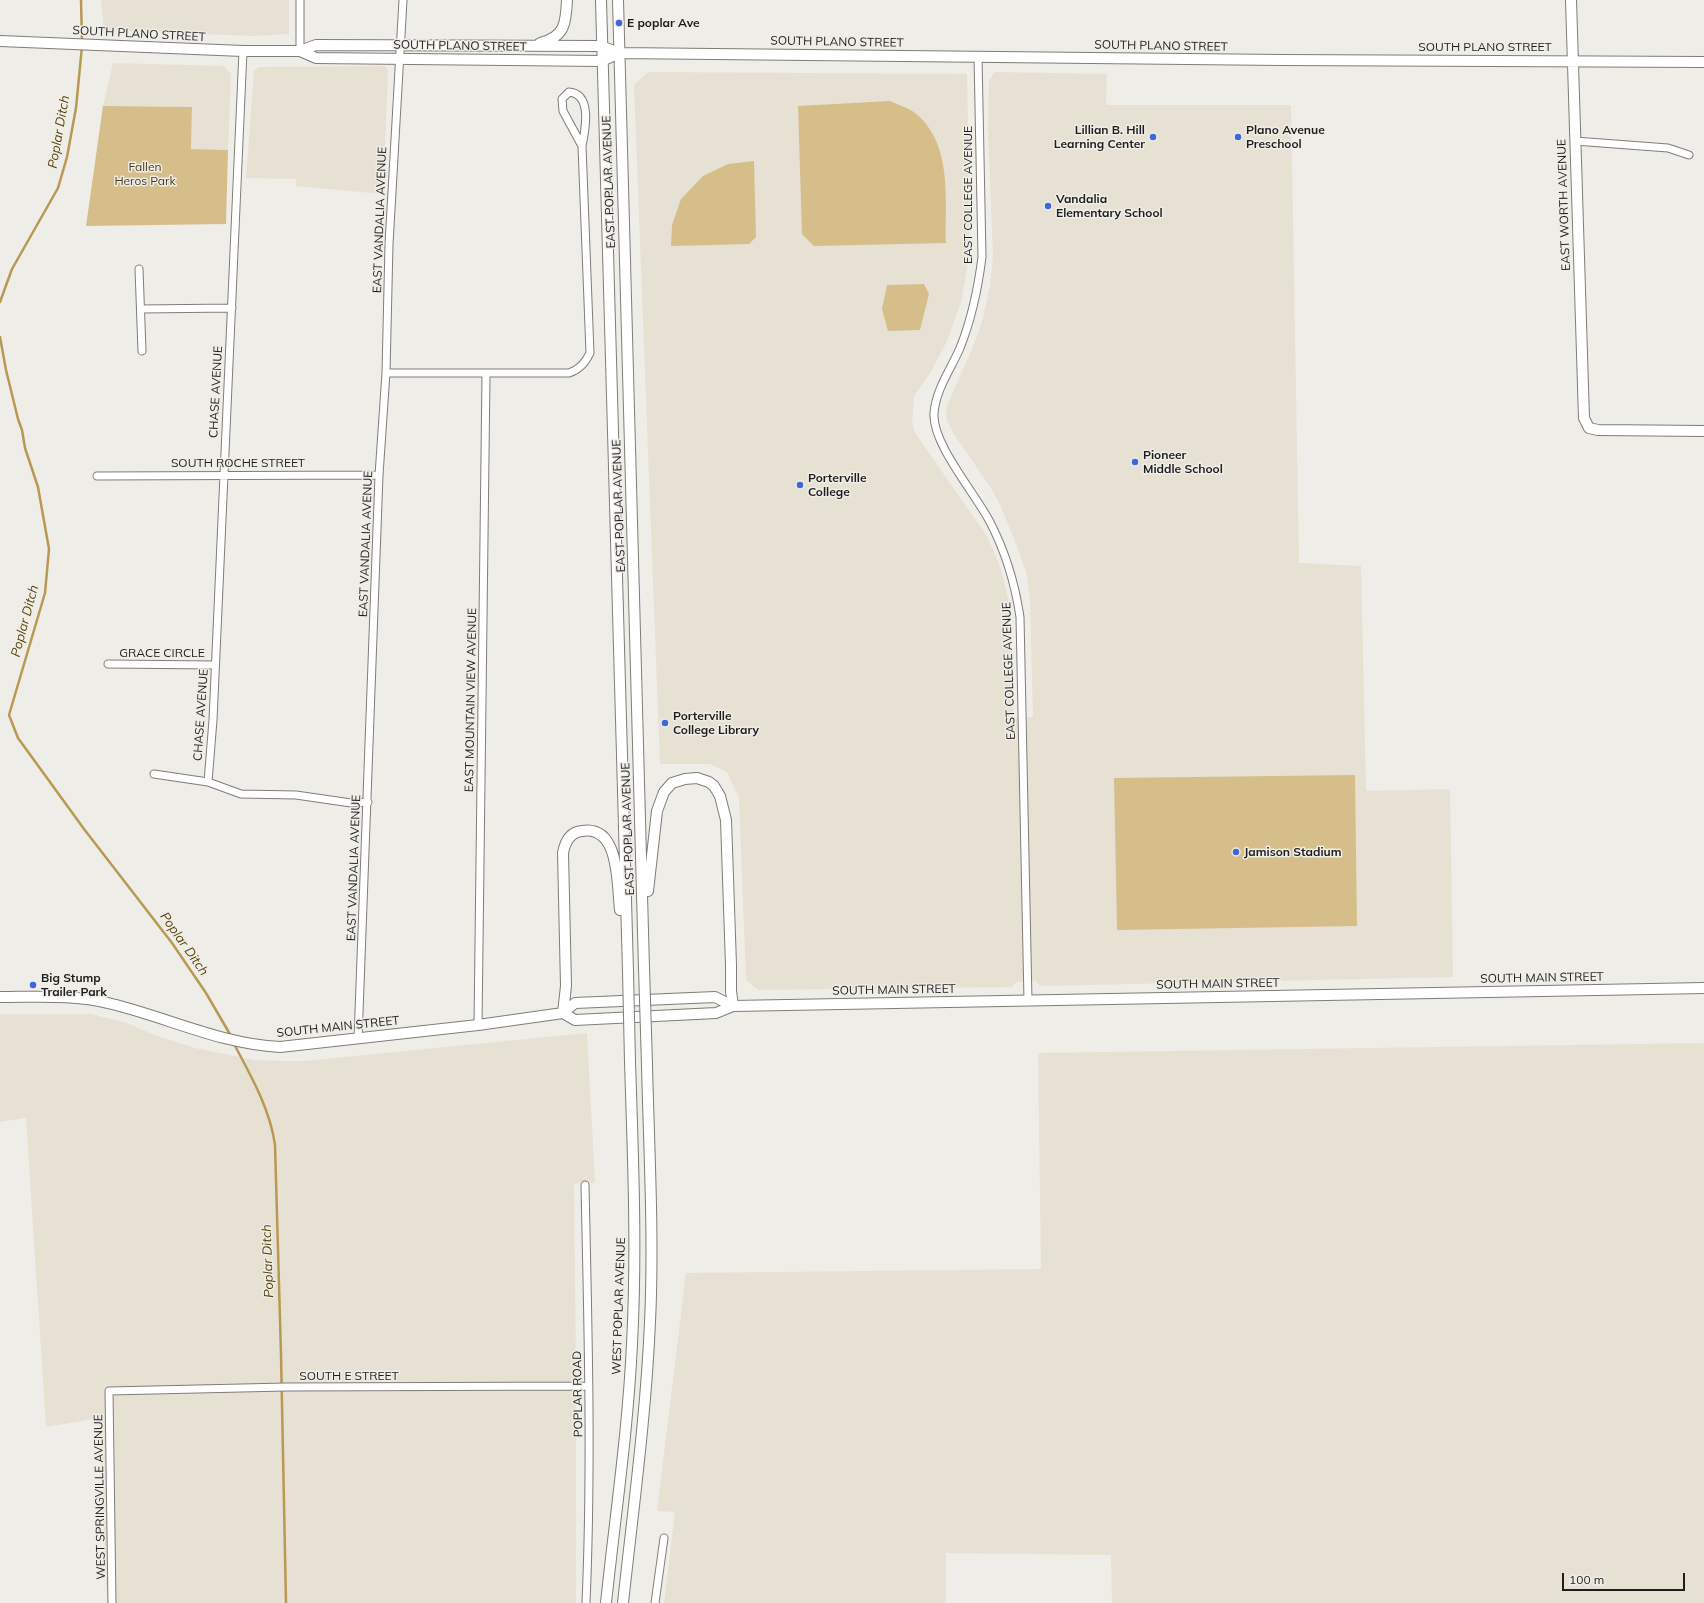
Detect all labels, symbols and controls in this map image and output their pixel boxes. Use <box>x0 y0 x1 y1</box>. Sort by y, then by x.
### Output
place label: E poplar Ave <box>627 16 700 30</box>
marker: E poplar Ave <box>614 18 624 28</box>
street label: SOUTH PLANO STREET <box>72 23 206 45</box>
street label: SOUTH PLANO STREET <box>770 34 904 50</box>
street label: SOUTH PLANO STREET <box>393 38 527 54</box>
street label: SOUTH PLANO STREET <box>1094 38 1228 54</box>
street label: SOUTH PLANO STREET <box>1418 40 1552 54</box>
water label: Poplar Ditch <box>45 94 73 170</box>
street label: EAST POPLAR AVENUE <box>599 115 619 249</box>
place label: Lillian B. Hill Learning Center <box>1054 123 1145 151</box>
place label: Plano Avenue Preschool <box>1246 123 1325 151</box>
street label: EAST COLLEGE AVENUE <box>961 126 975 264</box>
marker: Lillian B. Hill Learning Center <box>1148 132 1158 142</box>
marker: Plano Avenue Preschool <box>1233 132 1243 142</box>
street label: EAST WORTH AVENUE <box>1555 139 1573 271</box>
street label: EAST VANDALIA AVENUE <box>370 147 390 293</box>
park label: Fallen Heros Park <box>114 160 176 188</box>
place label: Vandalia Elementary School <box>1056 192 1163 220</box>
marker: Vandalia Elementary School <box>1043 201 1053 211</box>
street label: CHASE AVENUE <box>206 346 226 438</box>
street label: EAST POPLAR AVENUE <box>609 439 629 573</box>
place label: Pioneer Middle School <box>1143 448 1223 476</box>
street label: SOUTH ROCHE STREET <box>171 456 305 470</box>
marker: Pioneer Middle School <box>1130 457 1140 467</box>
street label: EAST VANDALIA AVENUE <box>356 471 376 617</box>
place label: Porterville College <box>808 471 866 499</box>
marker: Porterville College <box>795 480 805 490</box>
water label: Poplar Ditch <box>8 583 42 659</box>
street label: EAST COLLEGE AVENUE <box>999 602 1019 740</box>
street label: EAST MOUNTAIN VIEW AVENUE <box>462 608 480 792</box>
street label: GRACE CIRCLE <box>119 646 205 660</box>
street label: CHASE AVENUE <box>191 669 211 761</box>
place label: Porterville College Library <box>673 709 759 737</box>
marker: Porterville College Library <box>660 718 670 728</box>
street label: EAST POPLAR AVENUE <box>618 762 638 896</box>
street label: EAST VANDALIA AVENUE <box>344 795 364 941</box>
place label: Jamison Stadium <box>1244 845 1342 859</box>
marker: Jamison Stadium <box>1231 847 1241 857</box>
water label: Poplar Ditch <box>156 909 212 979</box>
street label: SOUTH MAIN STREET <box>1480 970 1604 986</box>
place label: Big Stump Trailer Park <box>41 971 107 999</box>
street label: SOUTH MAIN STREET <box>1156 976 1280 992</box>
marker: Big Stump Trailer Park <box>28 980 38 990</box>
street label: SOUTH MAIN STREET <box>832 982 956 998</box>
street label: SOUTH MAIN STREET <box>276 1013 400 1041</box>
water label: Poplar Ditch <box>259 1224 277 1298</box>
street label: WEST POPLAR AVENUE <box>609 1237 629 1375</box>
street label: POPLAR ROAD <box>570 1351 586 1437</box>
street label: SOUTH E STREET <box>299 1369 399 1383</box>
street label: WEST SPRINGVILLE AVENUE <box>91 1414 109 1580</box>
scale bar <box>1564 1565 1687 1591</box>
text: 100 m <box>1569 1572 1604 1587</box>

